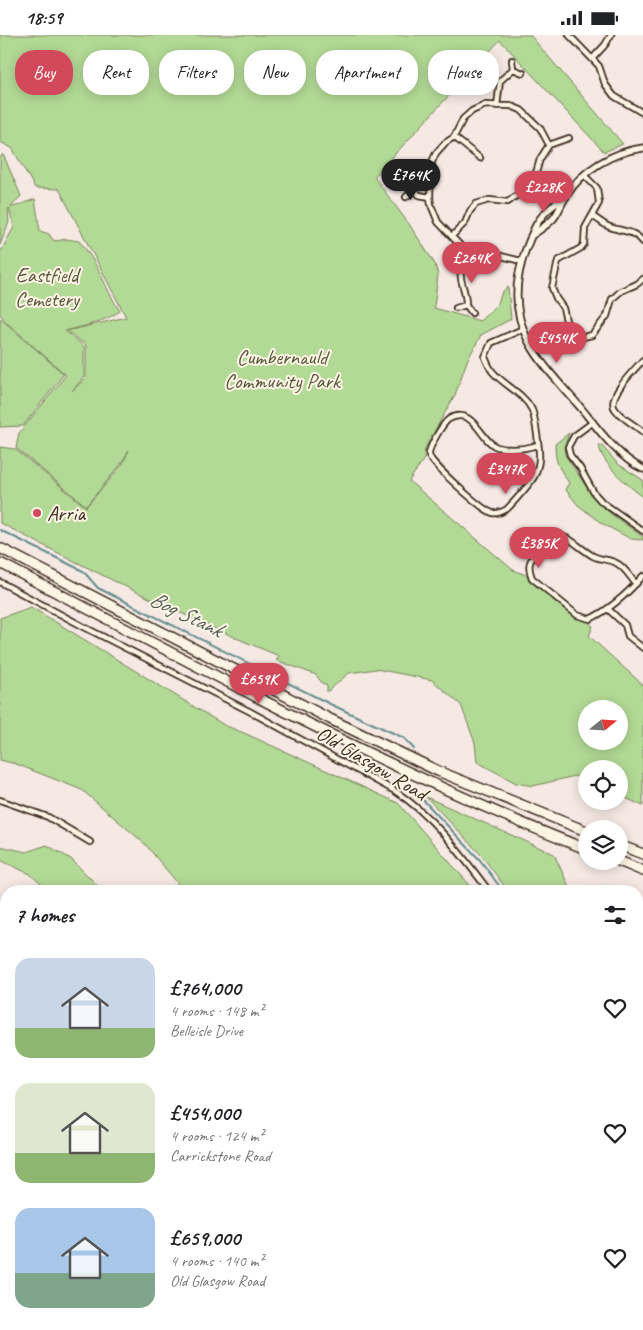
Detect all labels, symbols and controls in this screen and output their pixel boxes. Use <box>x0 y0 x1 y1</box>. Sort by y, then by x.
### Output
text: 18:59 <box>25 6 62 30</box>
chip: Buy <box>15 50 73 95</box>
chip: Rent <box>83 50 149 95</box>
chip: Filters <box>159 50 234 95</box>
chip: New <box>244 50 306 95</box>
chip: Apartment <box>316 50 418 95</box>
chip: House <box>428 50 499 95</box>
pin: £764K <box>376 159 446 201</box>
text: £764K <box>392 165 430 185</box>
pin: £228K <box>509 171 579 213</box>
text: £228K <box>526 177 562 197</box>
pin: £264K <box>437 241 507 284</box>
text: £264K <box>453 248 491 268</box>
park label: Eastfield Cemetery <box>15 262 82 312</box>
pin: £454K <box>522 321 592 364</box>
text: £454K <box>539 328 575 348</box>
park label: Cumbernauld Community Park <box>224 344 342 394</box>
pin: £347K <box>471 453 541 495</box>
text: £347K <box>488 459 524 479</box>
place label: Arria <box>47 500 86 526</box>
marker: Arria <box>31 507 43 519</box>
pin: £385K <box>504 527 574 569</box>
text: £385K <box>521 533 557 553</box>
water label: Bog Stank <box>145 585 230 645</box>
pin: £659K <box>224 663 294 705</box>
text: £659K <box>241 669 277 689</box>
north arrow <box>578 700 628 750</box>
map controls <box>578 700 628 870</box>
street label: Old Glasgow Road <box>312 720 435 808</box>
button: locate <box>578 760 628 810</box>
button: layers <box>578 820 628 870</box>
icon: filters <box>601 901 629 929</box>
text: 7 homes <box>15 902 74 928</box>
text: £764,000 <box>170 975 241 1001</box>
icon: home <box>55 978 115 1038</box>
icon: heart <box>601 994 629 1022</box>
text: 4 rooms · 148 m² <box>170 1001 264 1021</box>
text: Belleisle Drive <box>170 1021 243 1041</box>
text: £454,000 <box>170 1100 240 1126</box>
icon: home <box>55 1103 115 1163</box>
icon: heart <box>601 1119 629 1147</box>
text: 4 rooms · 124 m² <box>170 1126 264 1146</box>
text: Carrickstone Road <box>170 1146 270 1166</box>
text: £659,000 <box>170 1225 240 1251</box>
icon: home <box>55 1228 115 1288</box>
icon: heart <box>601 1244 629 1272</box>
text: 4 rooms · 140 m² <box>170 1251 264 1271</box>
text: Old Glasgow Road <box>170 1271 265 1291</box>

